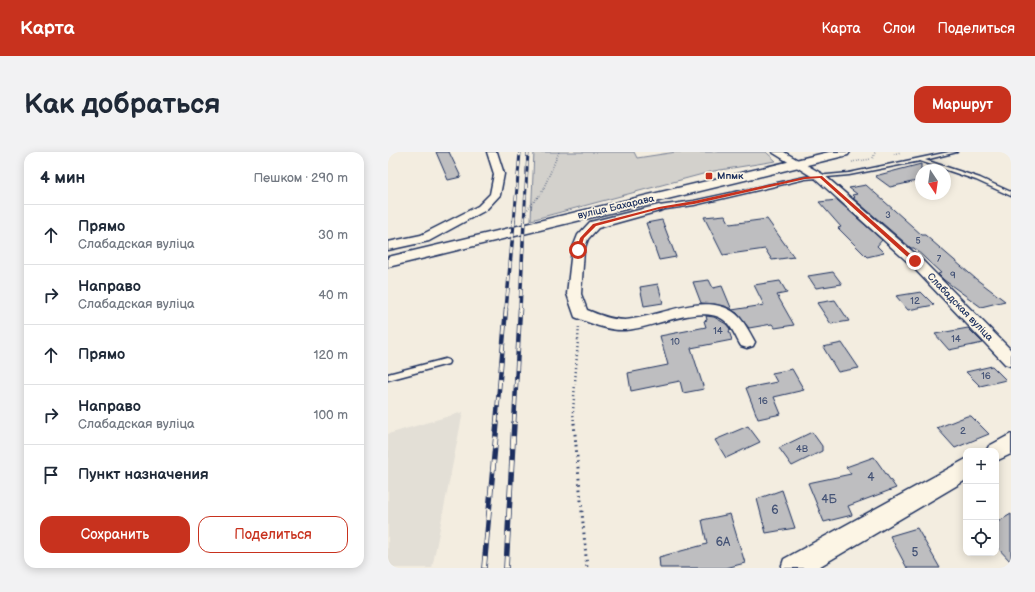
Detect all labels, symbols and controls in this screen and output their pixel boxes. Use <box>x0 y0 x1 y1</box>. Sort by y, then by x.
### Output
text: Карта <box>20 17 74 40</box>
text: Карта <box>821 20 861 37</box>
text: Слои <box>883 20 915 37</box>
text: Поделиться <box>937 20 1015 37</box>
button: Маршрут <box>914 86 1011 123</box>
text: Как добраться <box>24 88 221 121</box>
north arrow <box>915 164 951 200</box>
text: 4 мин <box>40 168 85 188</box>
text: Пешком · 290 m <box>253 170 348 186</box>
place label: Мпмк <box>717 170 744 182</box>
marker: Мпмк <box>704 171 714 181</box>
street label: вуліца Бахарава <box>576 192 656 222</box>
house number: 3 <box>885 210 891 221</box>
text: Прямо <box>78 217 125 236</box>
icon: ahead <box>40 224 62 246</box>
text: 30 m <box>318 227 348 243</box>
text: Слабадская вуліца <box>78 236 195 252</box>
house number: 5 <box>915 236 921 247</box>
route start <box>569 241 587 259</box>
route end <box>906 252 924 270</box>
house number: 7 <box>937 254 942 265</box>
house number: 9 <box>950 269 956 281</box>
street label: Слабадская вуліца <box>924 271 996 344</box>
text: Направо <box>78 277 141 296</box>
icon: right <box>40 284 62 306</box>
text: 40 m <box>318 287 348 303</box>
house number: 12 <box>910 295 920 307</box>
text: Слабадская вуліца <box>78 296 195 312</box>
house number: 14 <box>713 325 723 337</box>
house number: 14 <box>951 333 961 345</box>
house number: 10 <box>670 336 680 348</box>
icon: ahead <box>40 344 62 366</box>
text: Прямо <box>78 345 125 364</box>
text: 120 m <box>313 347 348 363</box>
house number: 16 <box>981 370 991 382</box>
house number: 16 <box>758 395 768 407</box>
text: Направо <box>78 397 141 416</box>
icon: right <box>40 404 62 426</box>
text: 100 m <box>313 407 348 423</box>
text: Слабадская вуліца <box>78 416 195 432</box>
house number: 2 <box>960 425 966 437</box>
house number: 4В <box>796 443 809 455</box>
map controls <box>963 448 999 556</box>
button: + <box>963 448 999 484</box>
icon: arrive <box>40 464 62 486</box>
text: Пункт назначения <box>78 465 209 484</box>
house number: 4 <box>867 470 875 485</box>
button: − <box>963 484 999 520</box>
house number: 4Б <box>821 492 837 507</box>
house number: 6 <box>771 503 779 518</box>
button: Сохранить <box>40 516 190 553</box>
button: Поделиться <box>198 516 348 553</box>
button: locate <box>963 520 999 556</box>
house number: 6А <box>716 535 731 550</box>
house number: 5 <box>912 545 919 560</box>

